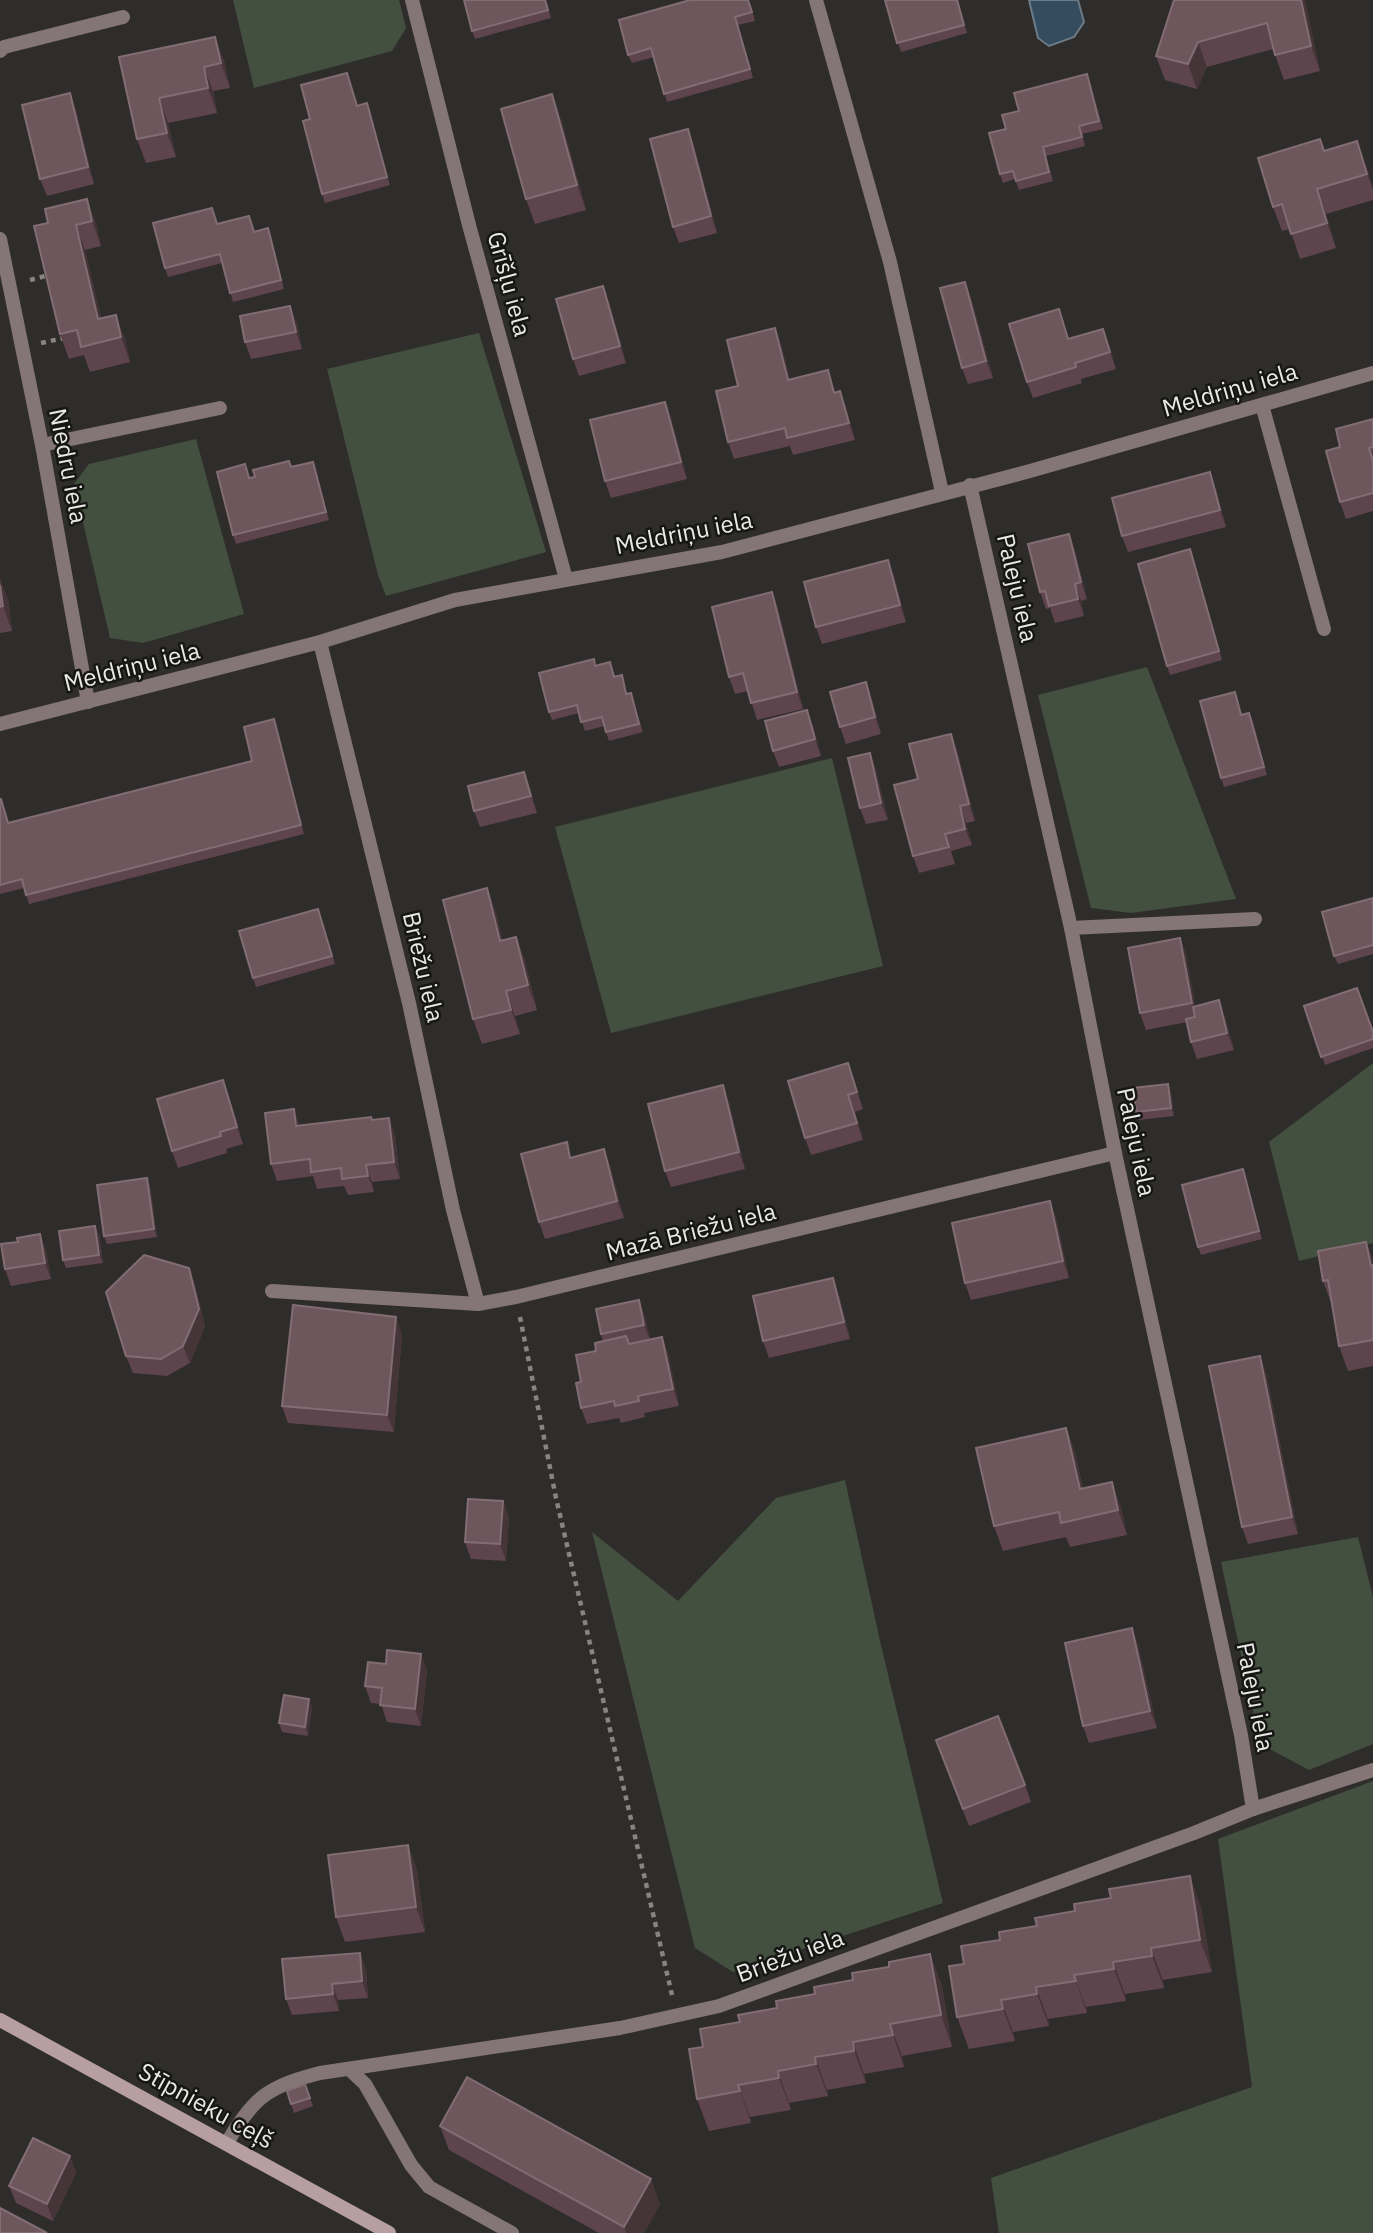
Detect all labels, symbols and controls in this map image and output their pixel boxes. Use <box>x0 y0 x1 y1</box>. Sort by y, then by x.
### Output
street label: Grīšļu iela <box>481 228 539 340</box>
street label: Meldriņu iela <box>1158 354 1301 424</box>
street label: Niedru iela <box>42 405 96 526</box>
street label: Meldriņu iela <box>612 503 755 561</box>
street label: Paleju iela <box>990 530 1046 645</box>
street label: Meldriņu iela <box>60 634 203 698</box>
street label: Briežu iela <box>396 908 452 1025</box>
street label: Paleju iela <box>1110 1084 1164 1199</box>
street label: Mazā Briežu iela <box>602 1194 779 1268</box>
street label: Paleju iela <box>1230 1639 1282 1754</box>
street label: Briežu iela <box>731 1921 848 1989</box>
street label: Stīpnieku ceļš <box>133 2055 280 2156</box>

